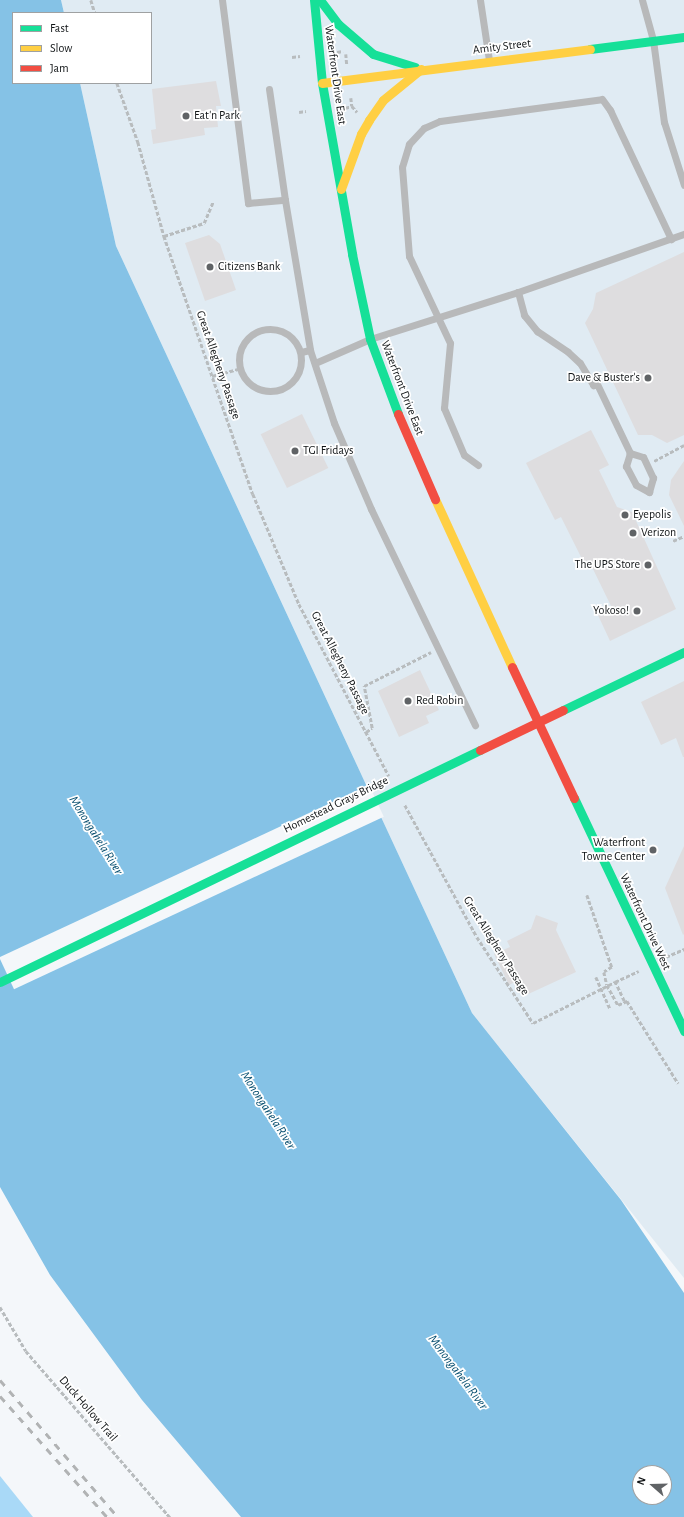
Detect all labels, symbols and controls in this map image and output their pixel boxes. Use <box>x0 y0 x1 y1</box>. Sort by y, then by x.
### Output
legend <box>12 12 152 84</box>
text: Fast <box>50 22 69 34</box>
street label: Waterfront Drive East <box>321 24 349 126</box>
street label: Amity Street <box>472 36 532 58</box>
text: Slow <box>50 42 72 54</box>
text: Jam <box>50 62 69 74</box>
place label: Eat'n Park <box>194 109 240 123</box>
marker: Eat'n Park <box>181 111 191 121</box>
place label: Citizens Bank <box>218 260 280 274</box>
marker: Citizens Bank <box>205 262 215 272</box>
street label: Great Allegheny Passage <box>193 309 243 421</box>
street label: Waterfront Drive East <box>377 339 427 437</box>
place label: Dave & Buster's <box>567 371 640 385</box>
marker: Dave & Buster's <box>643 373 653 383</box>
place label: TGI Fridays <box>303 444 354 458</box>
marker: TGI Fridays <box>290 446 300 456</box>
place label: Eyepolis <box>633 508 671 522</box>
marker: Eyepolis <box>620 510 630 520</box>
place label: Verizon <box>641 526 676 540</box>
marker: Verizon <box>628 528 638 538</box>
place label: The UPS Store <box>575 558 640 572</box>
marker: The UPS Store <box>643 560 653 570</box>
place label: Yokoso! <box>593 604 629 618</box>
marker: Yokoso! <box>632 606 642 616</box>
street label: Great Allegheny Passage <box>308 609 372 717</box>
place label: Red Robin <box>416 694 463 708</box>
marker: Red Robin <box>403 696 413 706</box>
street label: Homestead Grays Bridge <box>281 773 391 837</box>
water label: Monongahela River <box>65 794 125 878</box>
place label: Waterfront Towne Center <box>582 836 645 864</box>
marker: Waterfront Towne Center <box>648 845 658 855</box>
street label: Waterfront Drive West <box>616 871 674 973</box>
street label: Great Allegheny Passage <box>460 894 532 998</box>
water label: Monongahela River <box>236 1069 298 1153</box>
water label: Monongahela River <box>424 1333 490 1413</box>
street label: Duck Hollow Trail <box>56 1373 120 1445</box>
north arrow <box>632 1465 672 1505</box>
text: N <box>635 1476 648 1487</box>

